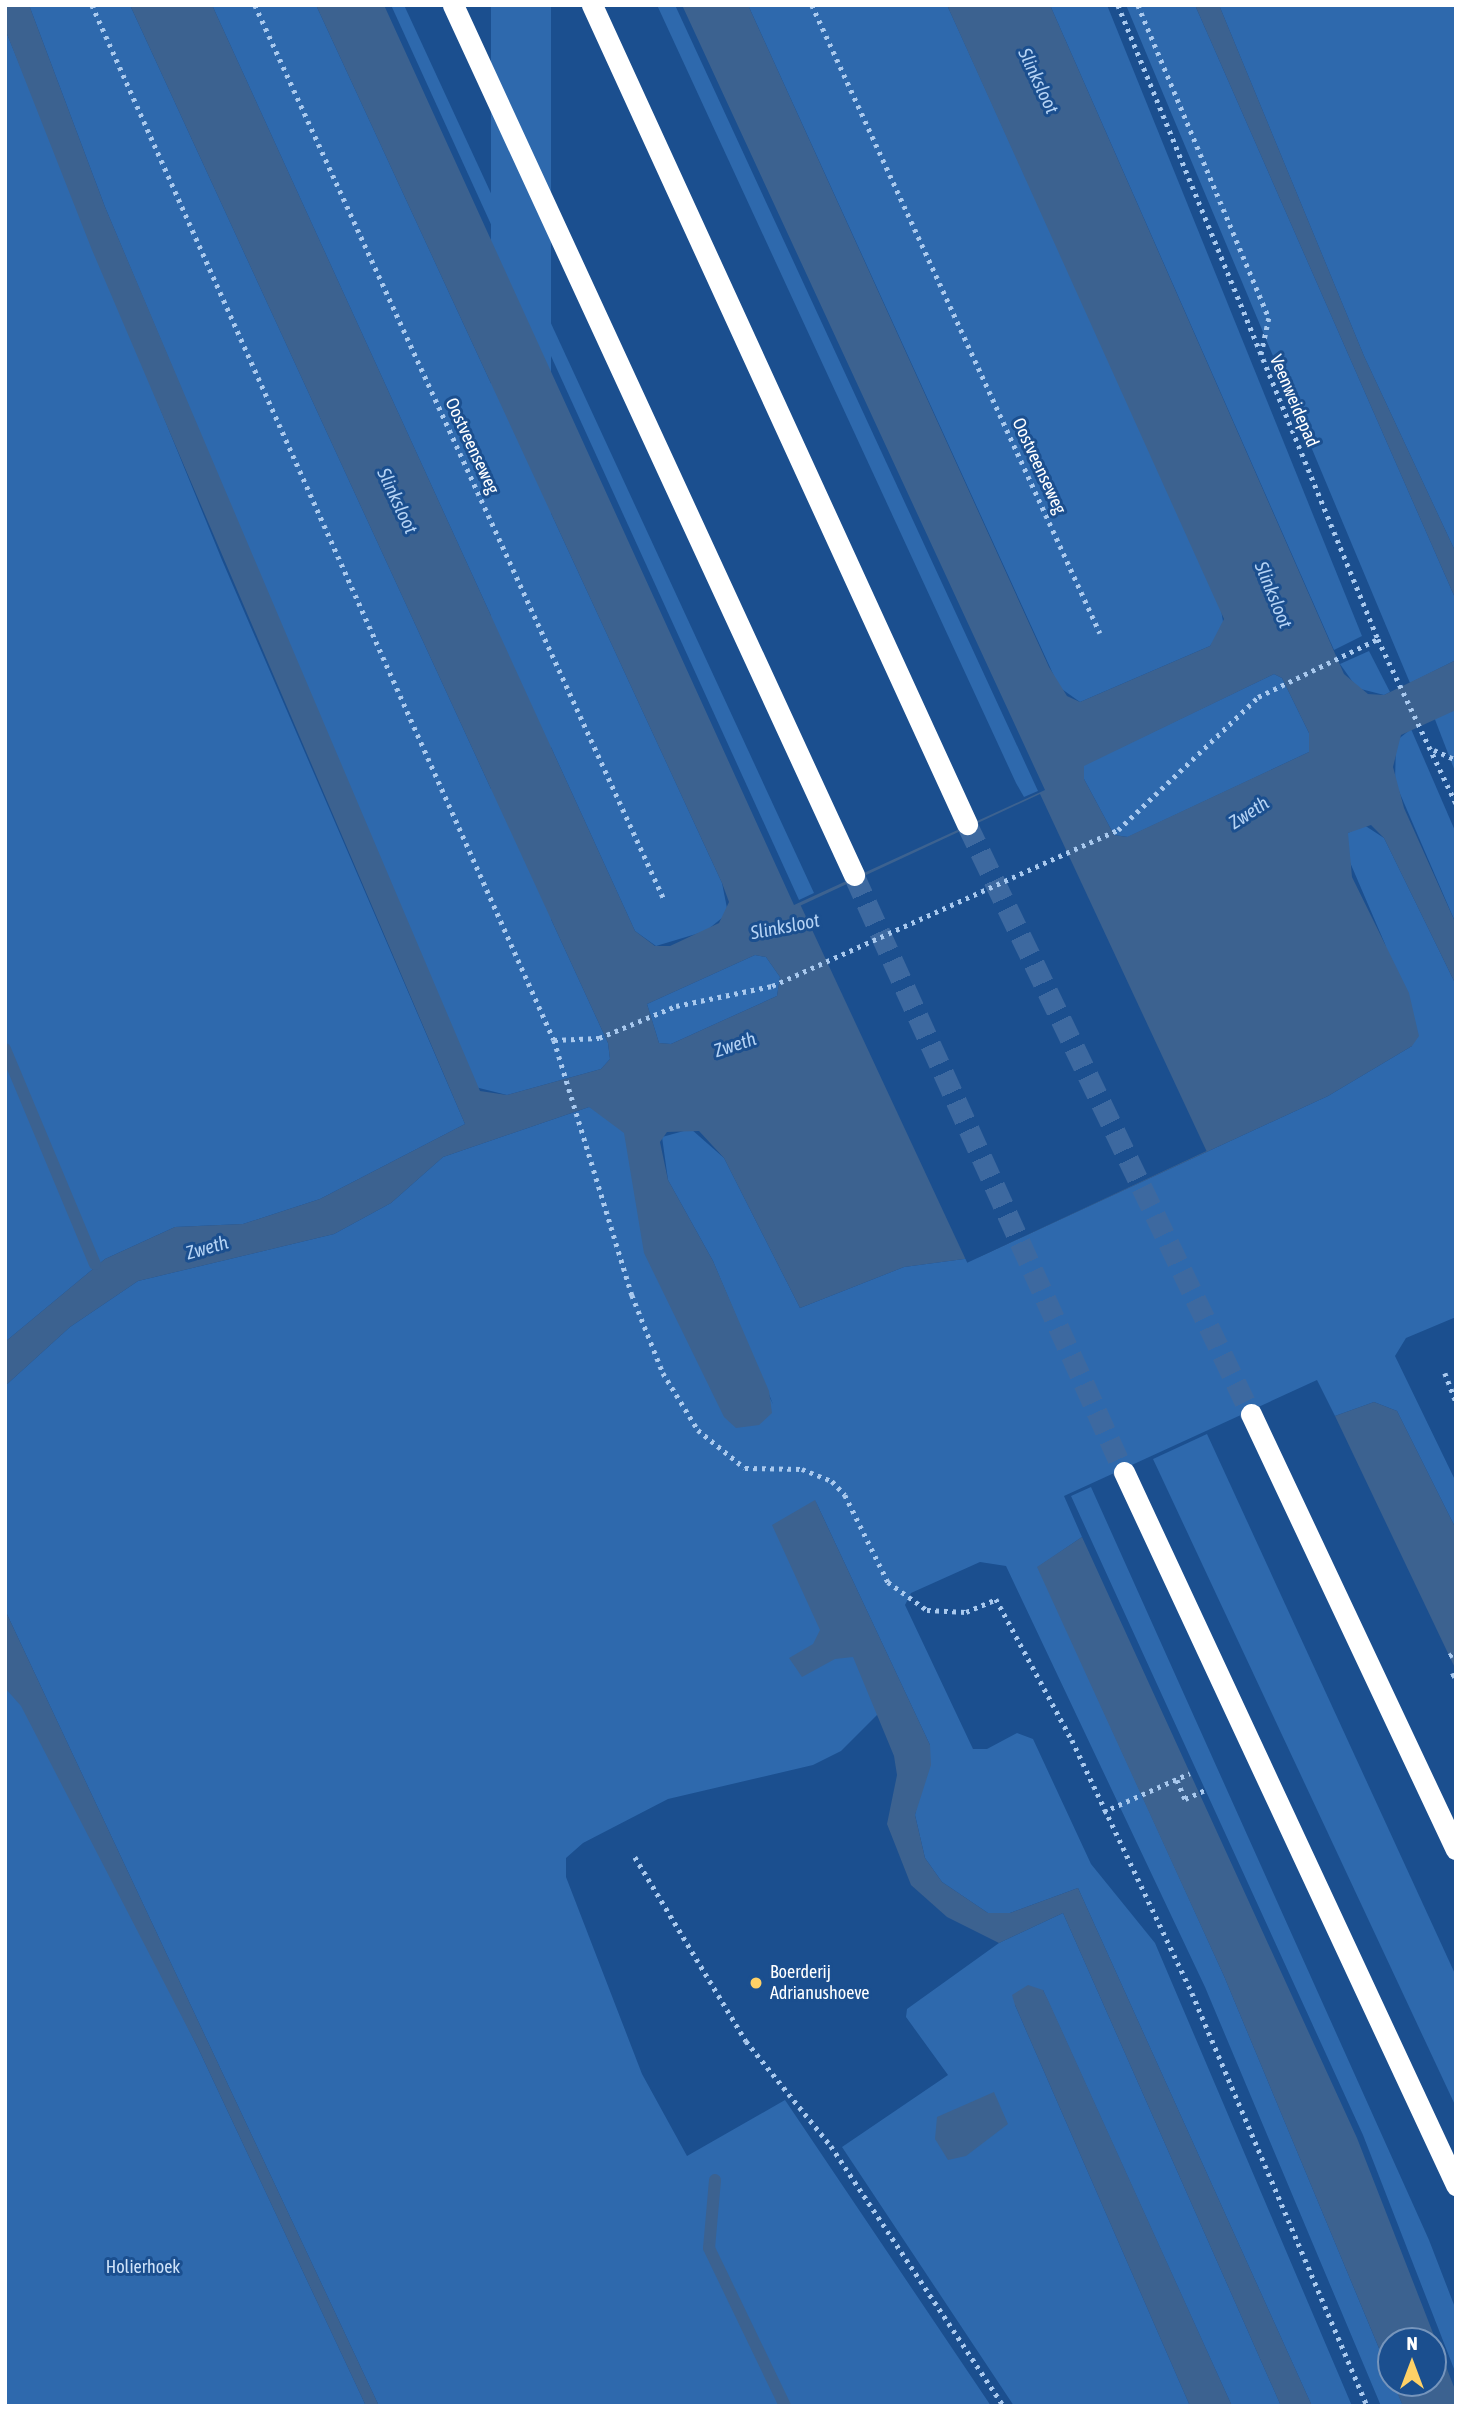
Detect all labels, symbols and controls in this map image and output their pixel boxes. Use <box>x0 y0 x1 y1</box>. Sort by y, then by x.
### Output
water label: Slinksloot <box>1013 45 1063 117</box>
street label: Veenweidepad <box>1265 352 1323 450</box>
street label: Oostveenseweg <box>440 395 504 497</box>
street label: Oostveenseweg <box>1007 415 1071 517</box>
water label: Slinksloot <box>372 465 422 537</box>
water label: Slinksloot <box>1249 558 1297 632</box>
water label: Zweth <box>1225 792 1273 834</box>
water label: Slinksloot <box>749 909 821 945</box>
water label: Zweth <box>711 1028 759 1062</box>
water label: Zweth <box>183 1231 231 1265</box>
place label: Boerderij Adrianushoeve <box>770 1962 870 2004</box>
marker: Boerderij Adrianushoeve <box>748 1975 764 1991</box>
park label: Holierhoek <box>106 2256 180 2278</box>
north arrow <box>1377 2327 1447 2397</box>
text: N <box>1406 2332 1418 2354</box>

